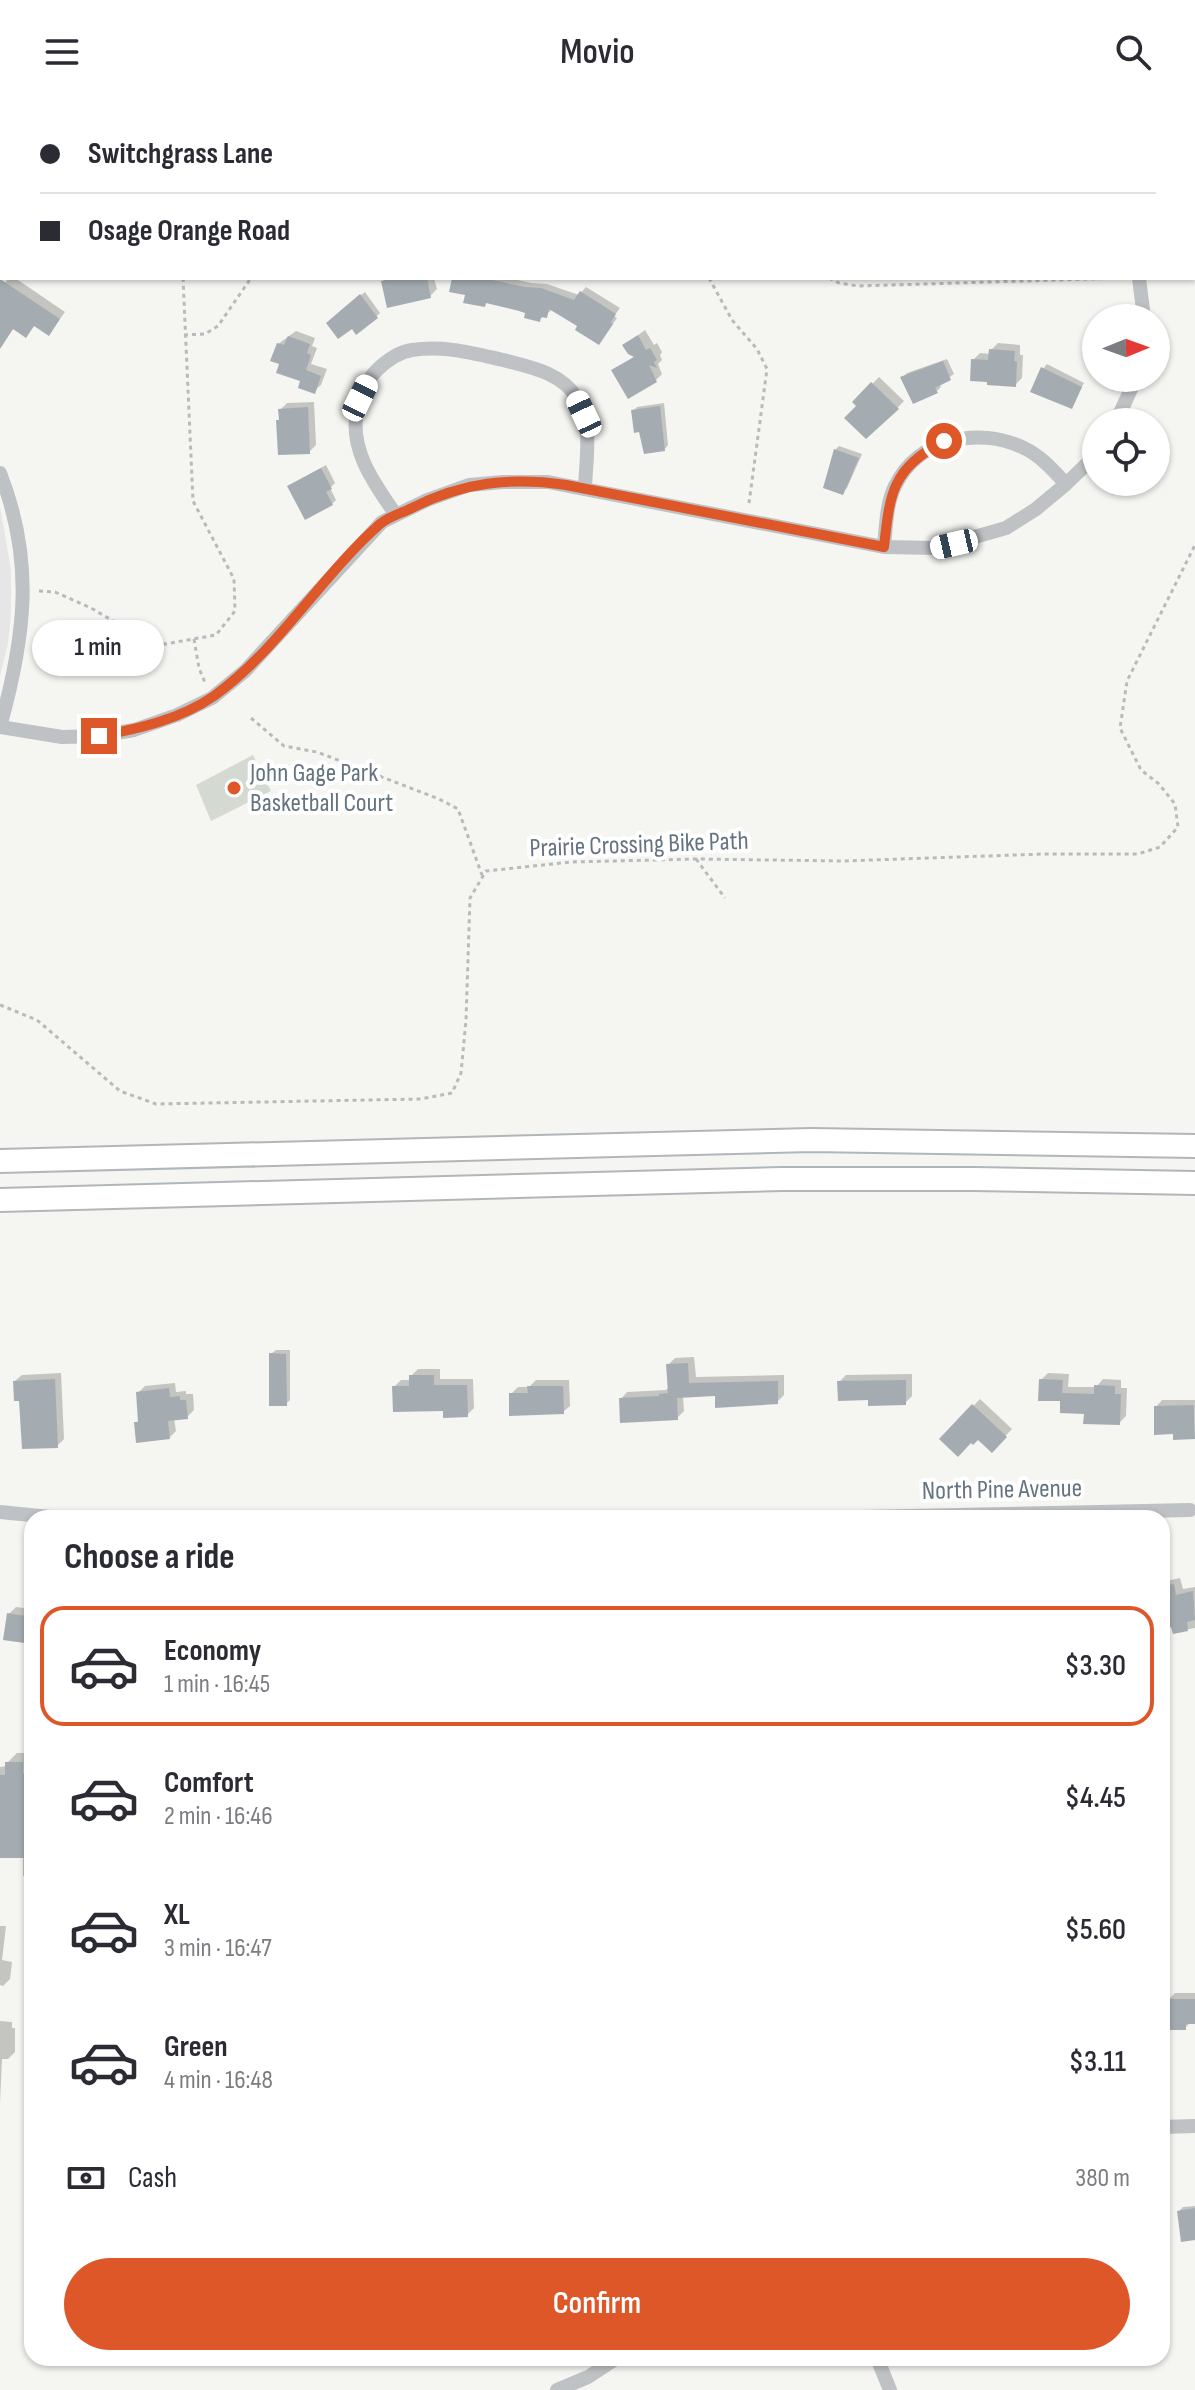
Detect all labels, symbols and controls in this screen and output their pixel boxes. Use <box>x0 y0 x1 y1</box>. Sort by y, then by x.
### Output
icon: menu <box>40 30 84 74</box>
icon: search <box>1111 30 1155 74</box>
text: Movio <box>560 31 635 74</box>
text: Switchgrass Lane <box>88 136 273 172</box>
text: Osage Orange Road <box>88 213 290 249</box>
north arrow <box>1082 304 1170 392</box>
map controls <box>1082 304 1170 496</box>
car <box>339 371 381 425</box>
car <box>563 387 605 441</box>
button: locate <box>1082 408 1170 496</box>
route start <box>926 423 962 459</box>
car <box>928 527 980 561</box>
callout: 1 min <box>33 620 165 676</box>
text: 1 min <box>74 632 122 663</box>
route end <box>81 718 117 754</box>
place label: John Gage Park Basketball Court <box>249 758 393 819</box>
marker: John Gage Park Basketball Court <box>225 779 243 797</box>
street label: Prairie Crossing Bike Path <box>529 826 749 864</box>
street label: North Pine Avenue <box>922 1473 1082 1507</box>
text: Choose a ride <box>64 1536 235 1579</box>
icon: car <box>68 1630 140 1702</box>
text: Economy <box>164 1633 261 1669</box>
text: $3.30 <box>1064 1648 1126 1684</box>
text: 1 min · 16:45 <box>164 1669 270 1700</box>
icon: car <box>68 1762 140 1834</box>
text: Comfort <box>164 1765 254 1801</box>
text: $4.45 <box>1065 1780 1126 1816</box>
text: 2 min · 16:46 <box>164 1801 273 1832</box>
icon: car <box>68 1894 140 1966</box>
text: XL <box>164 1897 190 1933</box>
text: $5.60 <box>1065 1912 1126 1948</box>
text: 3 min · 16:47 <box>164 1933 272 1964</box>
icon: car <box>68 2026 140 2098</box>
text: Green <box>164 2029 228 2065</box>
text: $3.11 <box>1069 2044 1126 2080</box>
text: 4 min · 16:48 <box>164 2065 273 2096</box>
icon: cash <box>64 2156 108 2200</box>
text: Cash <box>128 2160 177 2196</box>
text: 380 m <box>1075 2163 1130 2194</box>
button: Confirm <box>64 2258 1130 2350</box>

